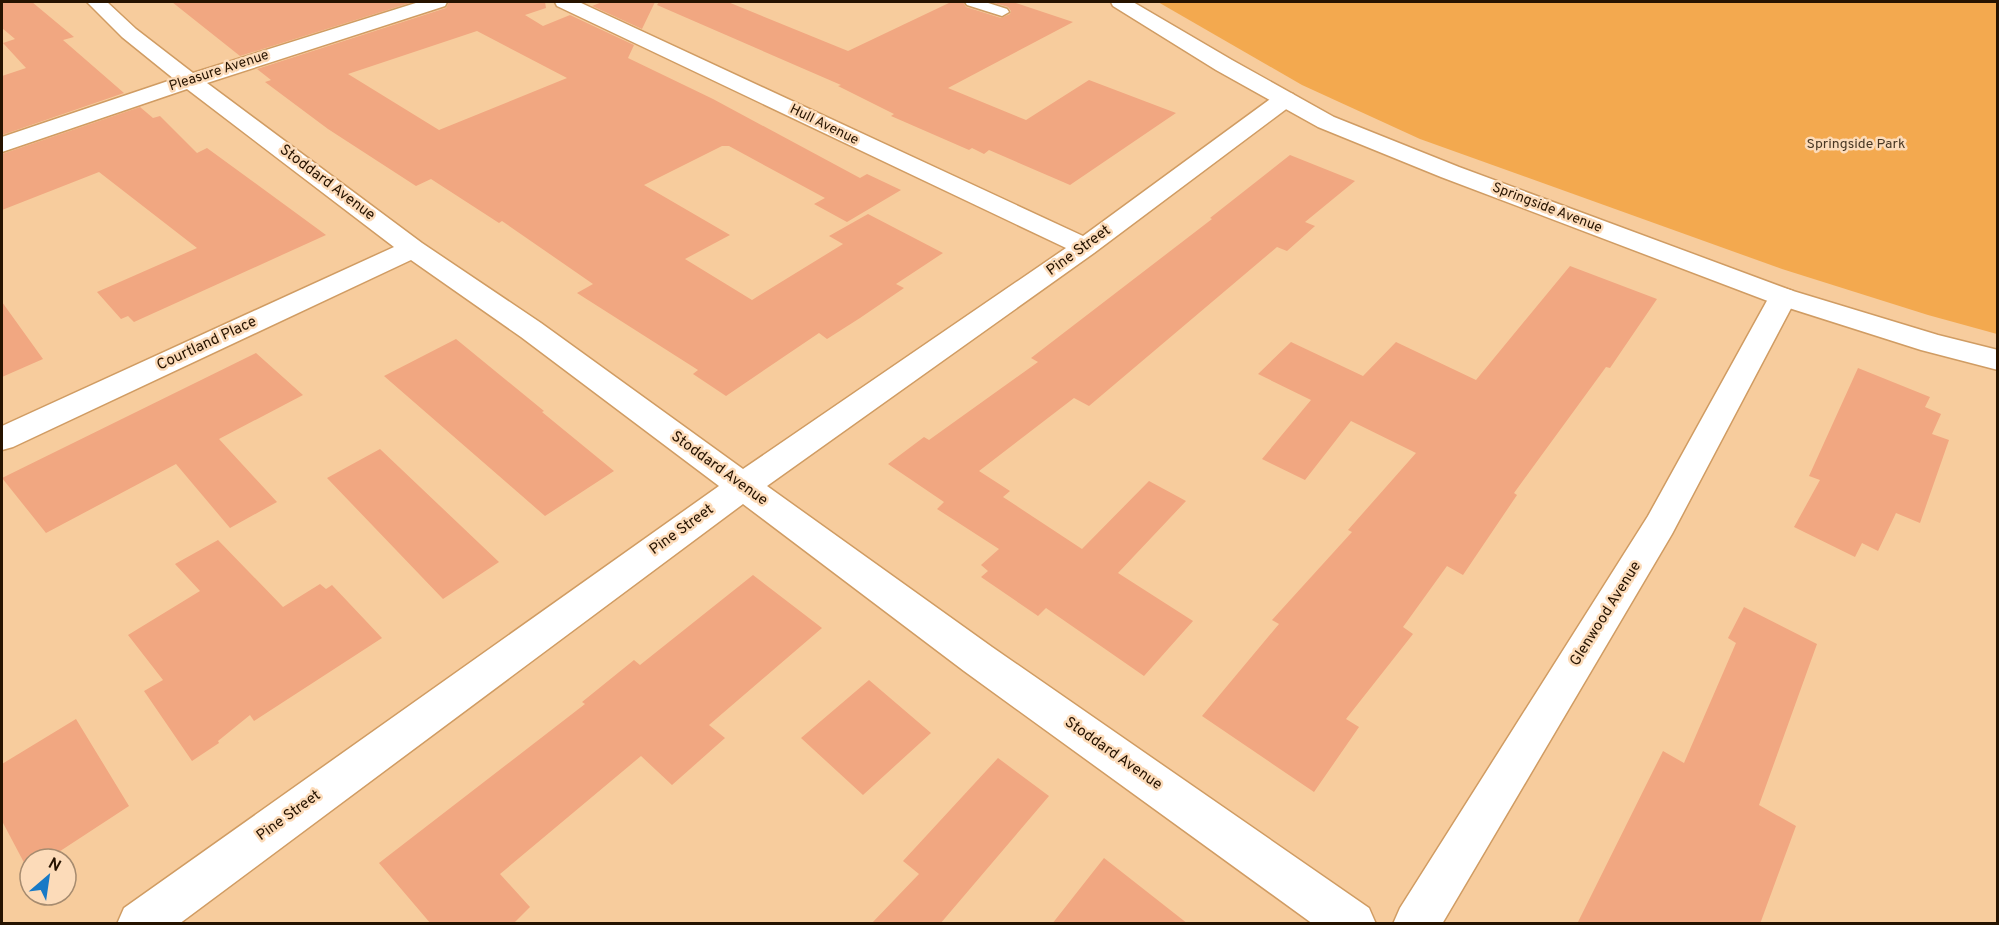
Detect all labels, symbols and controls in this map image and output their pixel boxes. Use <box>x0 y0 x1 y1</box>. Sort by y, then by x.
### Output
street label: Pleasure Avenue <box>167 47 271 95</box>
street label: Hull Avenue <box>787 101 861 149</box>
park label: Springside Park <box>1807 136 1905 153</box>
street label: Stoddard Avenue <box>275 141 379 225</box>
street label: Springside Avenue <box>1490 179 1604 237</box>
street label: Pine Street <box>1043 221 1115 281</box>
street label: Courtland Place <box>154 313 260 375</box>
street label: Stoddard Avenue <box>667 428 771 510</box>
street label: Pine Street <box>646 500 718 560</box>
street label: Glenwood Avenue <box>1566 558 1646 670</box>
street label: Stoddard Avenue <box>1061 713 1165 795</box>
street label: Pine Street <box>253 786 325 846</box>
north arrow <box>18 847 78 907</box>
text: N <box>44 854 64 877</box>

